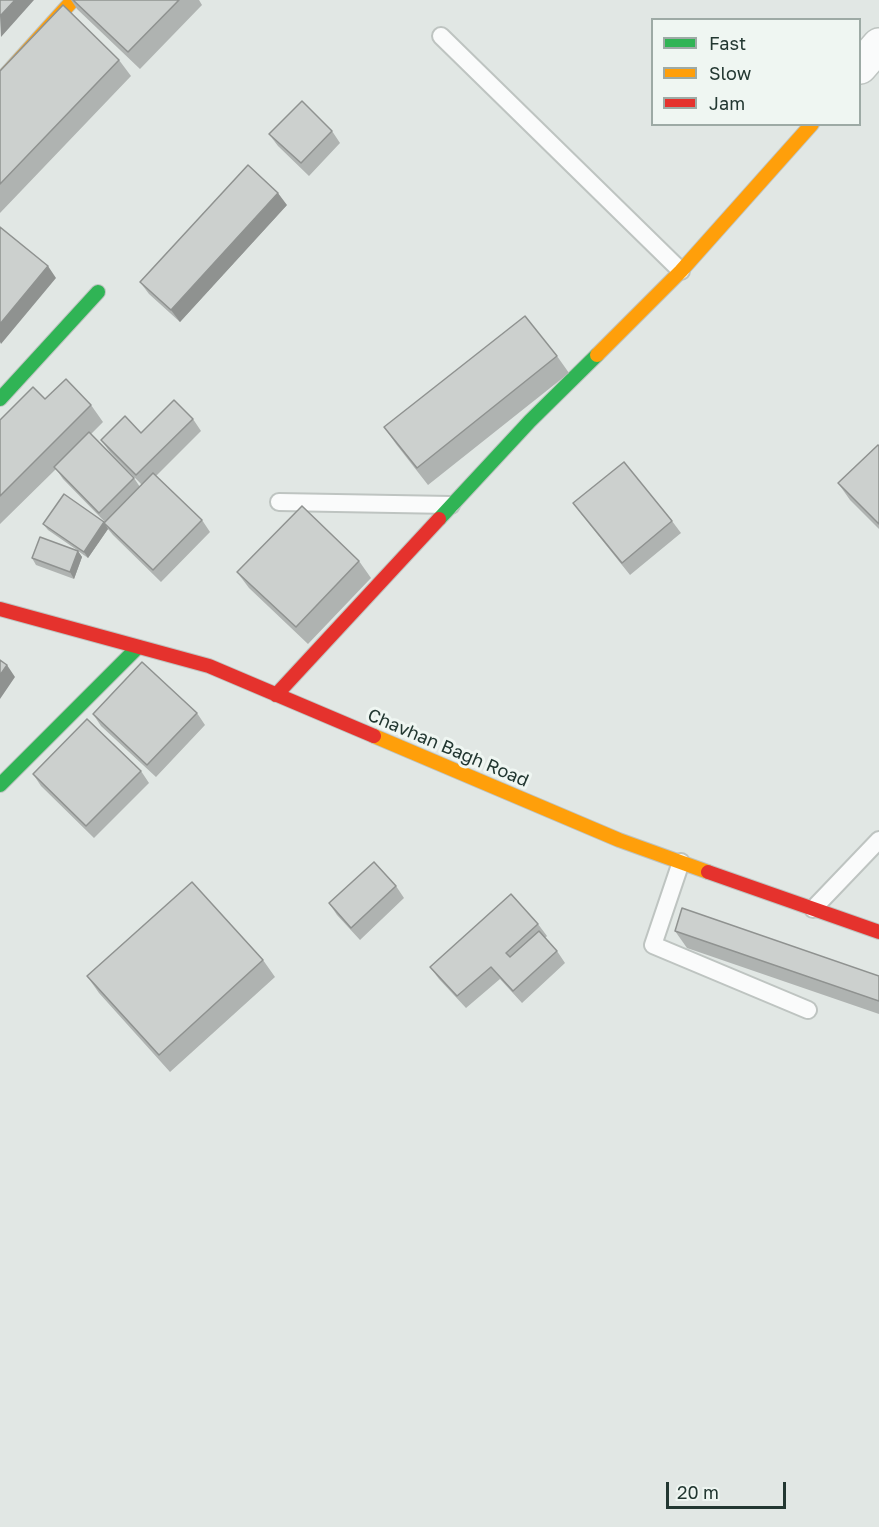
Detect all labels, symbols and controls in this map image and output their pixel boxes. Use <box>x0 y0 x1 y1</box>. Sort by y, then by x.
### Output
legend <box>651 18 861 126</box>
text: Fast <box>709 32 746 54</box>
text: Slow <box>709 62 751 84</box>
text: Jam <box>709 92 745 114</box>
street label: Chavhan Bagh Road <box>364 704 532 792</box>
scale bar <box>669 1470 789 1508</box>
text: 20 m <box>677 1481 719 1503</box>

